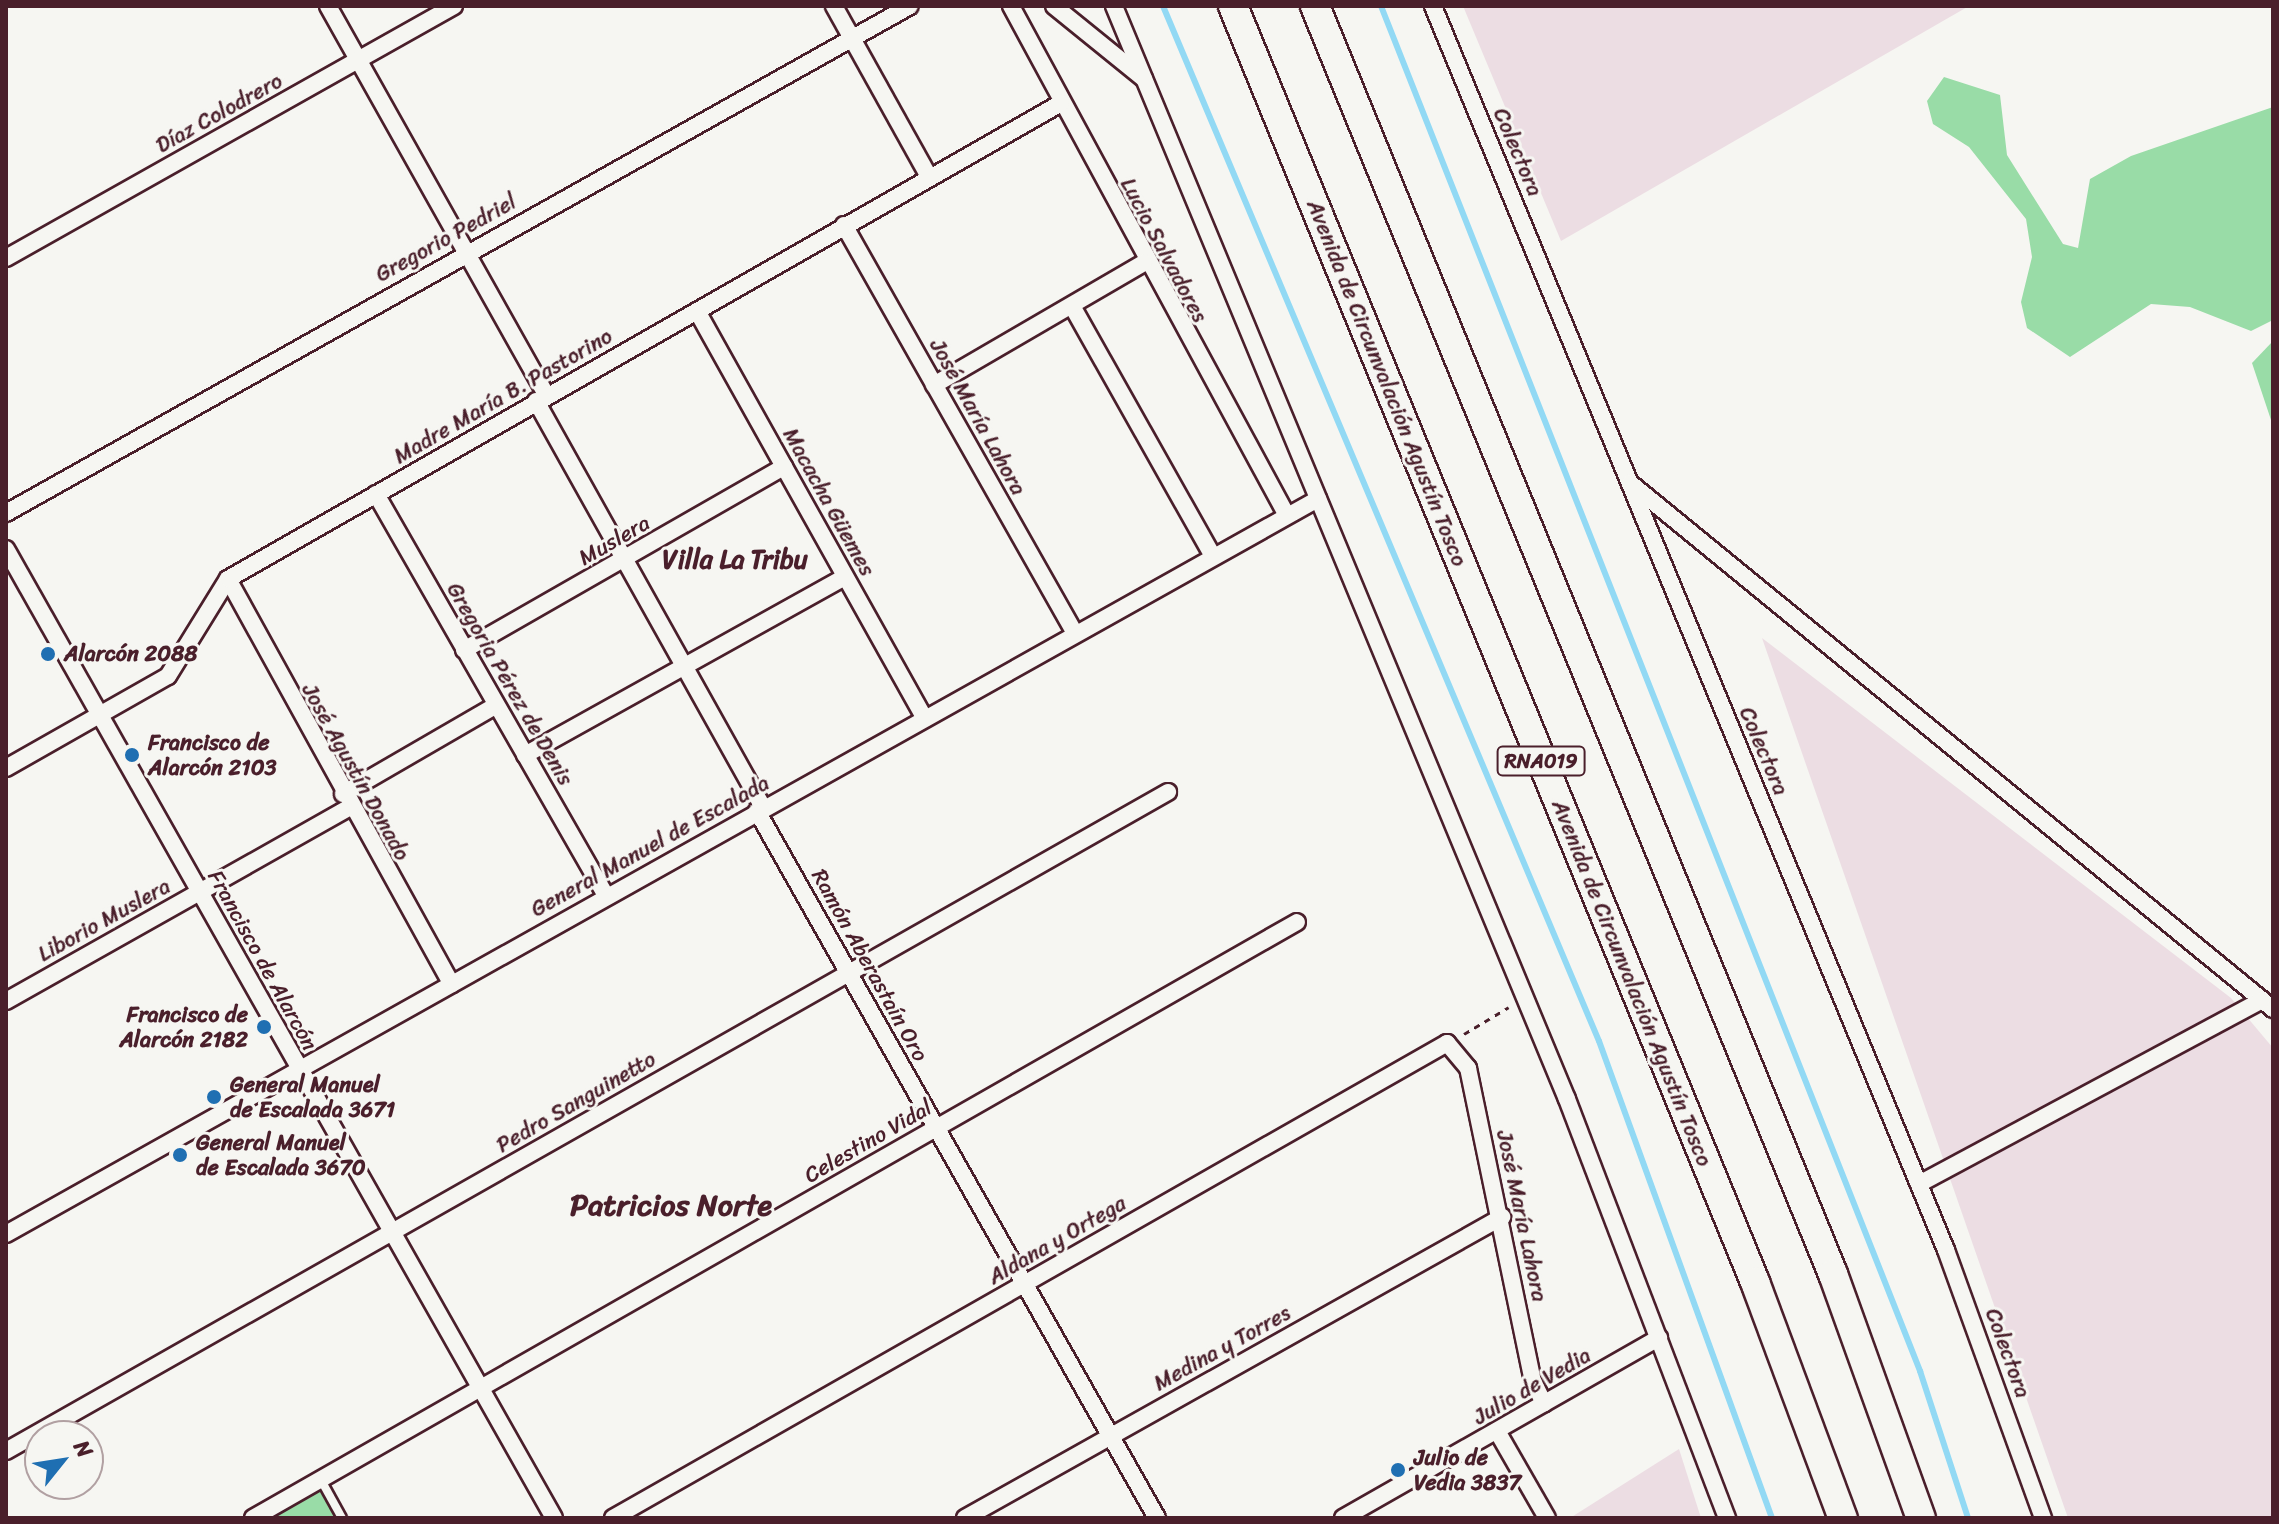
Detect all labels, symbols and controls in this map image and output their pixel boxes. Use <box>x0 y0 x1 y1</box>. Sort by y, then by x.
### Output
street label: Díaz Colodrero <box>151 67 287 159</box>
street label: Colectora <box>1488 104 1548 200</box>
street label: Lucio Salvadores <box>1115 173 1213 327</box>
street label: Gregorio Pedriel <box>371 189 521 287</box>
street label: Avenida de Circunvalación Agustín Tosco <box>1301 196 1473 570</box>
street label: Madre María B. Pastorino <box>389 323 617 469</box>
street label: José María Lahora <box>924 335 1032 499</box>
street label: Macacha Güemes <box>777 423 881 581</box>
street label: Muslera <box>574 509 654 571</box>
district label: Villa La Tribu <box>662 544 808 576</box>
street label: Gregoria Pérez de Denis <box>441 578 579 790</box>
place label: Alarcón 2088 <box>64 641 198 667</box>
marker: Alarcón 2088 <box>39 645 57 663</box>
street label: José Agustín Donado <box>296 679 416 865</box>
street label: Colectora <box>1734 703 1794 799</box>
place label: Francisco de Alarcón 2103 <box>148 729 277 780</box>
road number: RNA019 <box>1495 745 1587 777</box>
marker: Francisco de Alarcón 2103 <box>123 746 141 764</box>
street label: General Manuel de Escalada <box>526 769 774 923</box>
street label: Avenida de Circunvalación Agustín Tosco <box>1546 796 1718 1170</box>
street label: Ramón Aberastaín Oro <box>806 864 934 1066</box>
street label: Francisco de Alarcón <box>202 865 324 1055</box>
street label: Liborio Muslera <box>32 872 176 968</box>
place label: Francisco de Alarcón 2182 <box>119 1001 248 1052</box>
marker: Francisco de Alarcón 2182 <box>255 1018 273 1036</box>
street label: Pedro Sanguinetto <box>491 1045 661 1159</box>
place label: General Manuel de Escalada 3671 <box>230 1071 395 1122</box>
marker: General Manuel de Escalada 3671 <box>205 1088 223 1106</box>
street label: Celestino Vidal <box>799 1093 937 1189</box>
street label: José María Lahora <box>1491 1128 1553 1304</box>
place label: General Manuel de Escalada 3670 <box>196 1129 366 1180</box>
marker: General Manuel de Escalada 3670 <box>171 1146 189 1164</box>
district label: Patricios Norte <box>569 1187 773 1223</box>
street label: Aldana y Ortega <box>983 1190 1131 1290</box>
street label: Medina y Torres <box>1149 1299 1295 1397</box>
street label: Colectora <box>1980 1305 2036 1401</box>
street label: Julio de Vedia <box>1469 1342 1595 1430</box>
north arrow <box>24 1420 104 1500</box>
text: N <box>63 1432 104 1465</box>
place label: Julio de Vedia 3837 <box>1414 1444 1521 1496</box>
marker: Julio de Vedia 3837 <box>1389 1461 1407 1479</box>

